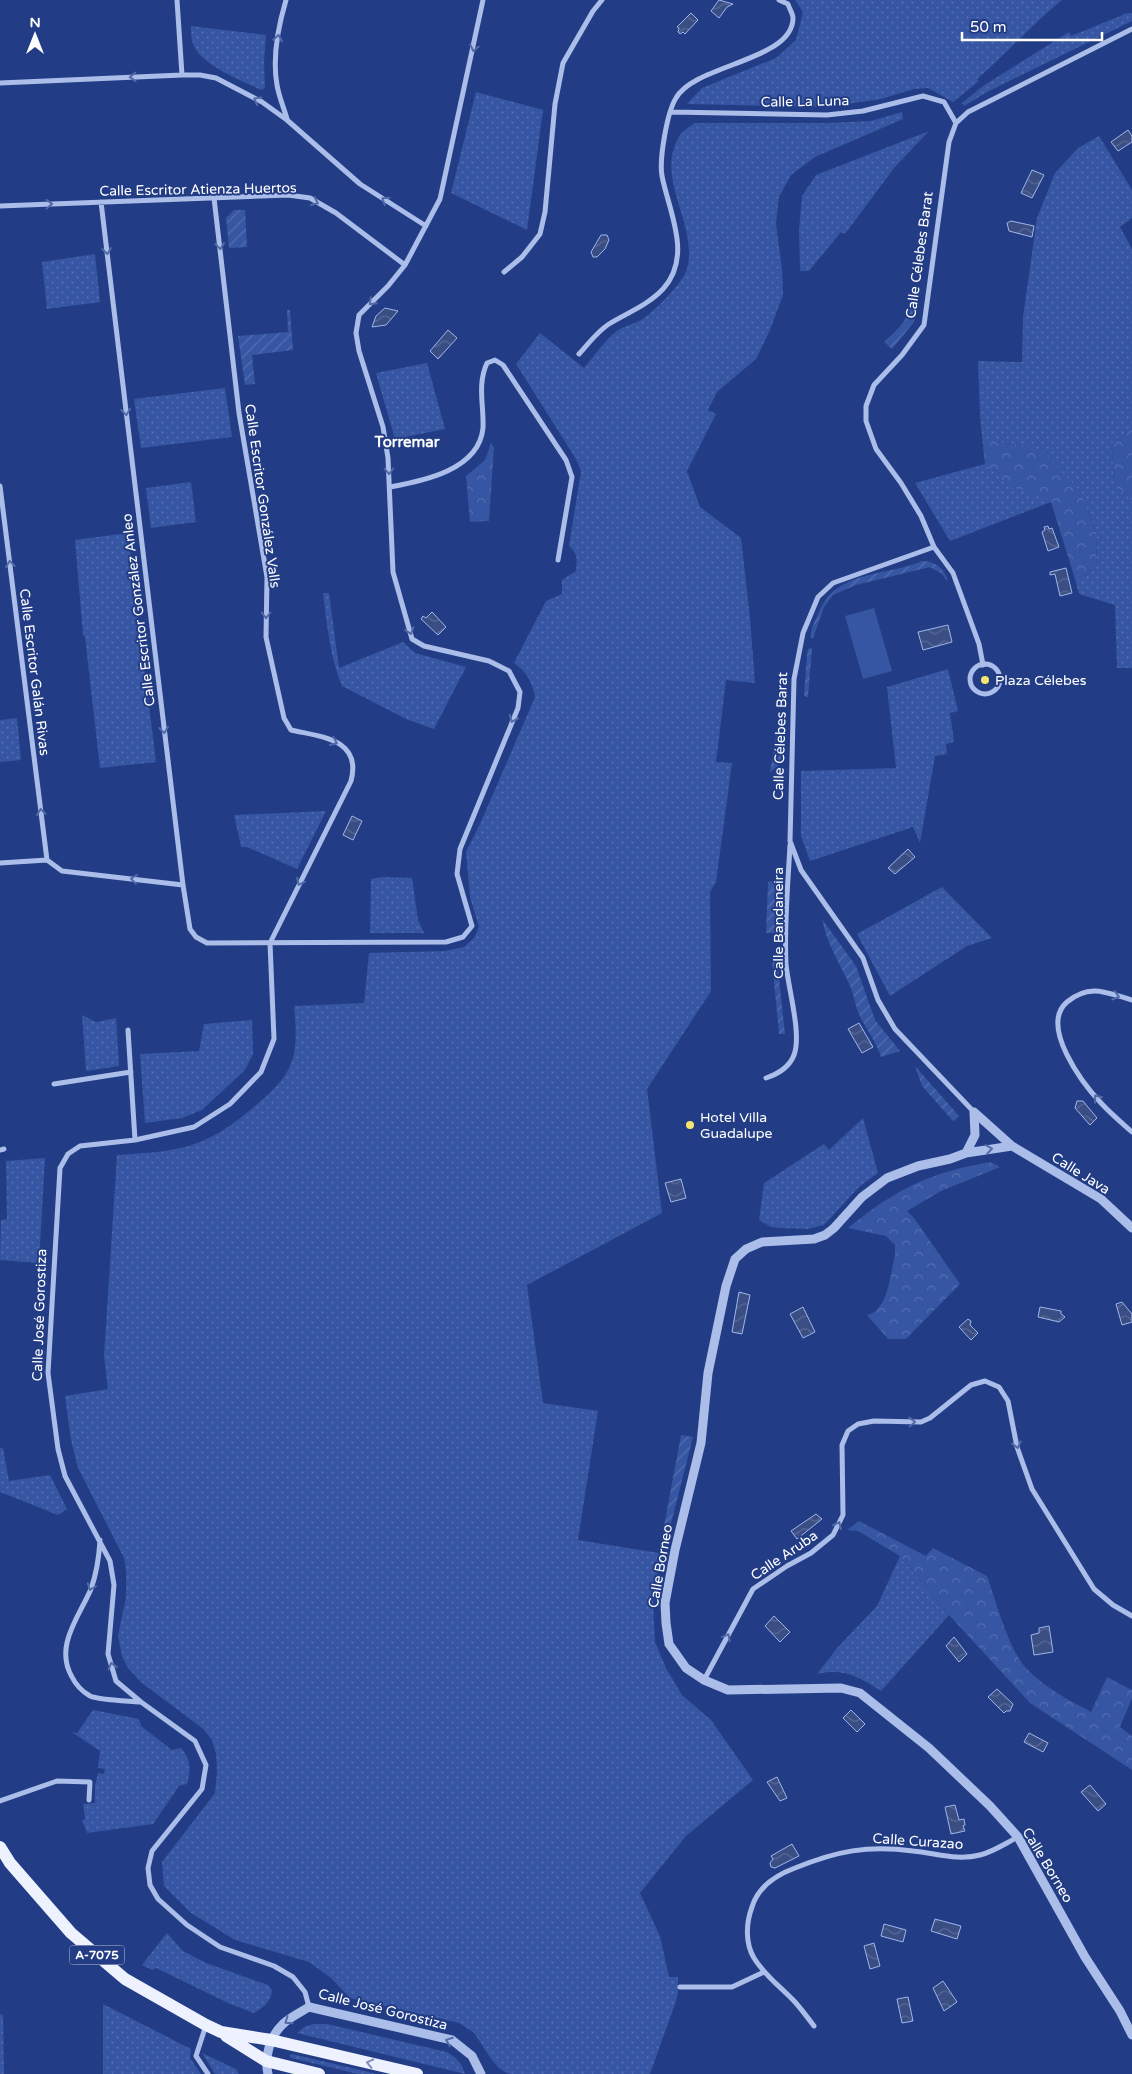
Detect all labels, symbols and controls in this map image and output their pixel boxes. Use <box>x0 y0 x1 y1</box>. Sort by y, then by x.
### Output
north arrow <box>10 10 60 60</box>
scale bar <box>962 10 1102 42</box>
text: N <box>29 14 41 31</box>
text: 50 m <box>970 18 1007 36</box>
one-way arrow <box>272 33 282 42</box>
one-way arrow <box>469 43 480 52</box>
one-way arrow <box>129 72 137 83</box>
street label: Calle La Luna <box>761 92 850 111</box>
one-way arrow <box>254 97 263 107</box>
street label: Calle Escritor Atienza Huertos <box>99 179 297 200</box>
street label: Calle Célebes Barat <box>902 190 937 320</box>
one-way arrow <box>310 195 319 206</box>
one-way arrow <box>381 197 391 206</box>
one-way arrow <box>45 199 53 210</box>
one-way arrow <box>214 243 225 251</box>
one-way arrow <box>101 247 112 255</box>
one-way arrow <box>369 296 378 305</box>
street label: Calle Escritor González Valls <box>241 403 284 590</box>
one-way arrow <box>120 409 131 417</box>
district label: Torremar <box>374 433 440 451</box>
one-way arrow <box>384 468 394 476</box>
street label: Calle Escritor González Anleo <box>118 513 159 707</box>
one-way arrow <box>5 559 16 567</box>
street label: Calle Escritor Galán Rivas <box>16 588 53 757</box>
one-way arrow <box>261 612 271 620</box>
one-way arrow <box>405 626 415 635</box>
street label: Calle Célebes Barat <box>770 671 791 800</box>
place label: Plaza Célebes <box>995 672 1087 689</box>
marker: Plaza Célebes <box>979 674 991 686</box>
one-way arrow <box>509 714 520 723</box>
one-way arrow <box>158 726 169 734</box>
one-way arrow <box>329 735 338 746</box>
one-way arrow <box>36 807 47 815</box>
street label: Calle Bandaneira <box>770 867 787 979</box>
one-way arrow <box>130 875 139 885</box>
one-way arrow <box>297 877 307 886</box>
one-way arrow <box>1112 990 1120 1000</box>
one-way arrow <box>1095 1095 1103 1104</box>
place label: Hotel Villa Guadalupe <box>700 1109 773 1142</box>
marker: Hotel Villa Guadalupe <box>684 1119 696 1131</box>
one-way arrow <box>985 1145 993 1155</box>
street label: Calle Java <box>1048 1149 1113 1198</box>
street label: Calle José Gorostiza <box>29 1248 50 1382</box>
one-way arrow <box>908 1417 916 1427</box>
one-way arrow <box>1011 1441 1022 1449</box>
one-way arrow <box>831 1521 842 1530</box>
street label: Calle Borneo <box>645 1523 676 1609</box>
street label: Calle Aruba <box>748 1527 821 1584</box>
one-way arrow <box>86 1582 97 1591</box>
one-way arrow <box>721 1633 731 1642</box>
one-way arrow <box>107 1662 117 1670</box>
street label: Calle Borneo <box>1018 1825 1077 1906</box>
street label: Calle Curazao <box>872 1830 964 1853</box>
road number: A-7075 <box>70 1946 124 1964</box>
street label: Calle José Gorostiza <box>317 1985 449 2034</box>
one-way arrow <box>284 2015 294 2024</box>
one-way arrow <box>445 2037 454 2047</box>
one-way arrow <box>365 2058 374 2069</box>

